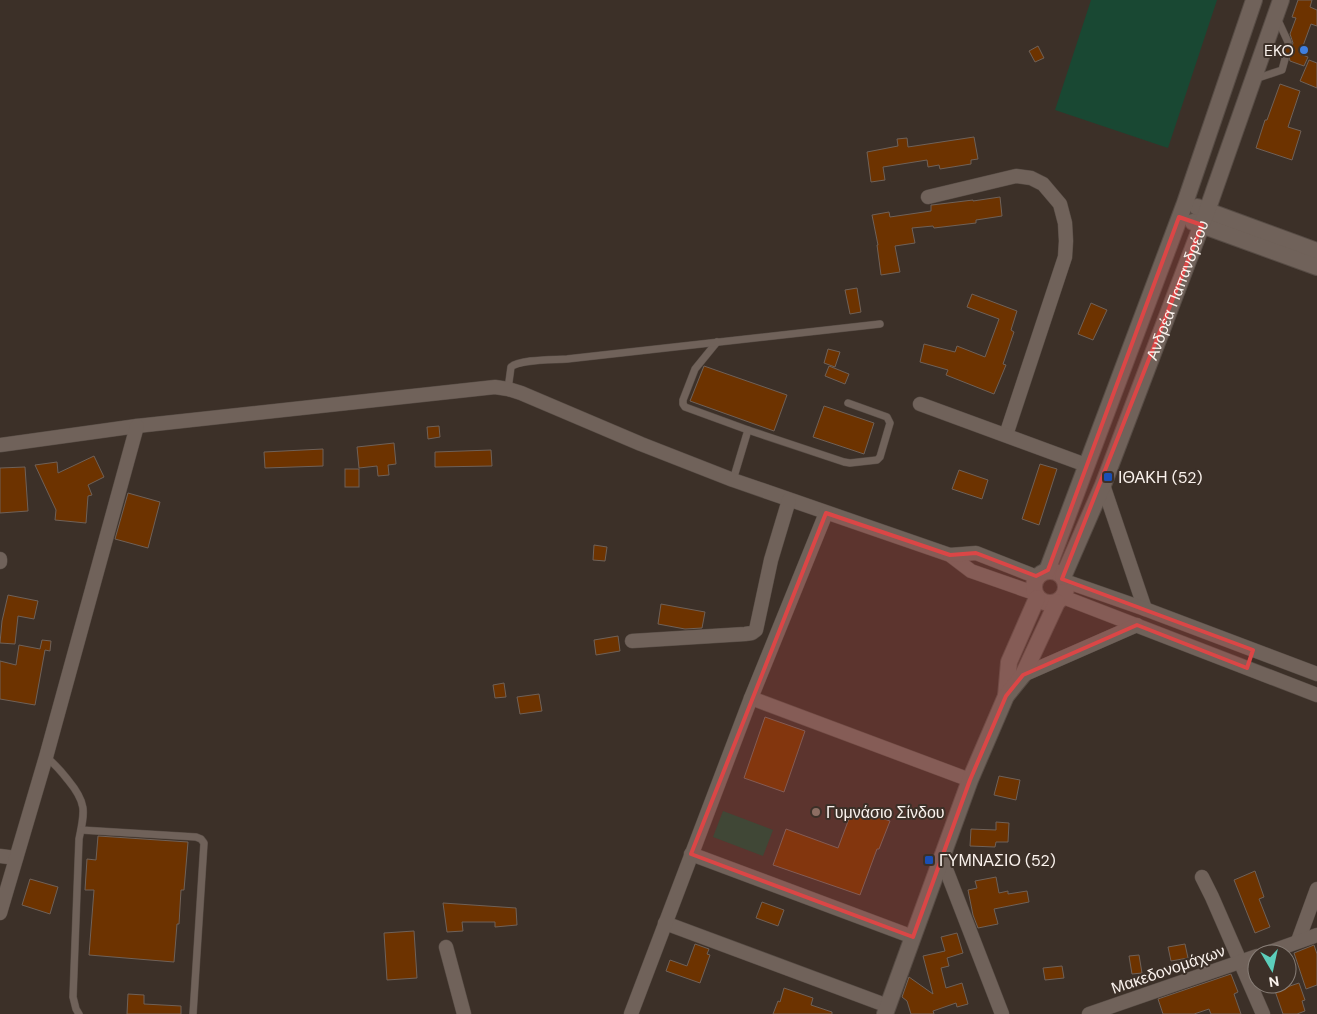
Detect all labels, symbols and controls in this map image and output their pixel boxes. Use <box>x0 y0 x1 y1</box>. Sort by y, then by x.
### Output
place label: EKO <box>1264 40 1294 61</box>
marker: EKO <box>1298 44 1310 56</box>
street label: Ανδρέα Παπανδρέου <box>1141 217 1214 363</box>
place label: ΙΘΑΚΗ (52) <box>1118 467 1202 488</box>
marker: ΙΘΑΚΗ (52) <box>1102 471 1114 483</box>
place label: Γυμνάσιο Σίνδου <box>826 802 945 823</box>
marker: Γυμνάσιο Σίνδου <box>810 806 822 818</box>
place label: ΓΥΜΝΑΣΙΟ (52) <box>939 850 1056 871</box>
marker: ΓΥΜΝΑΣΙΟ (52) <box>923 854 935 866</box>
street label: Μακεδονομάχων <box>1108 940 1228 999</box>
north arrow <box>1247 944 1297 994</box>
text: N <box>1268 972 1280 992</box>

